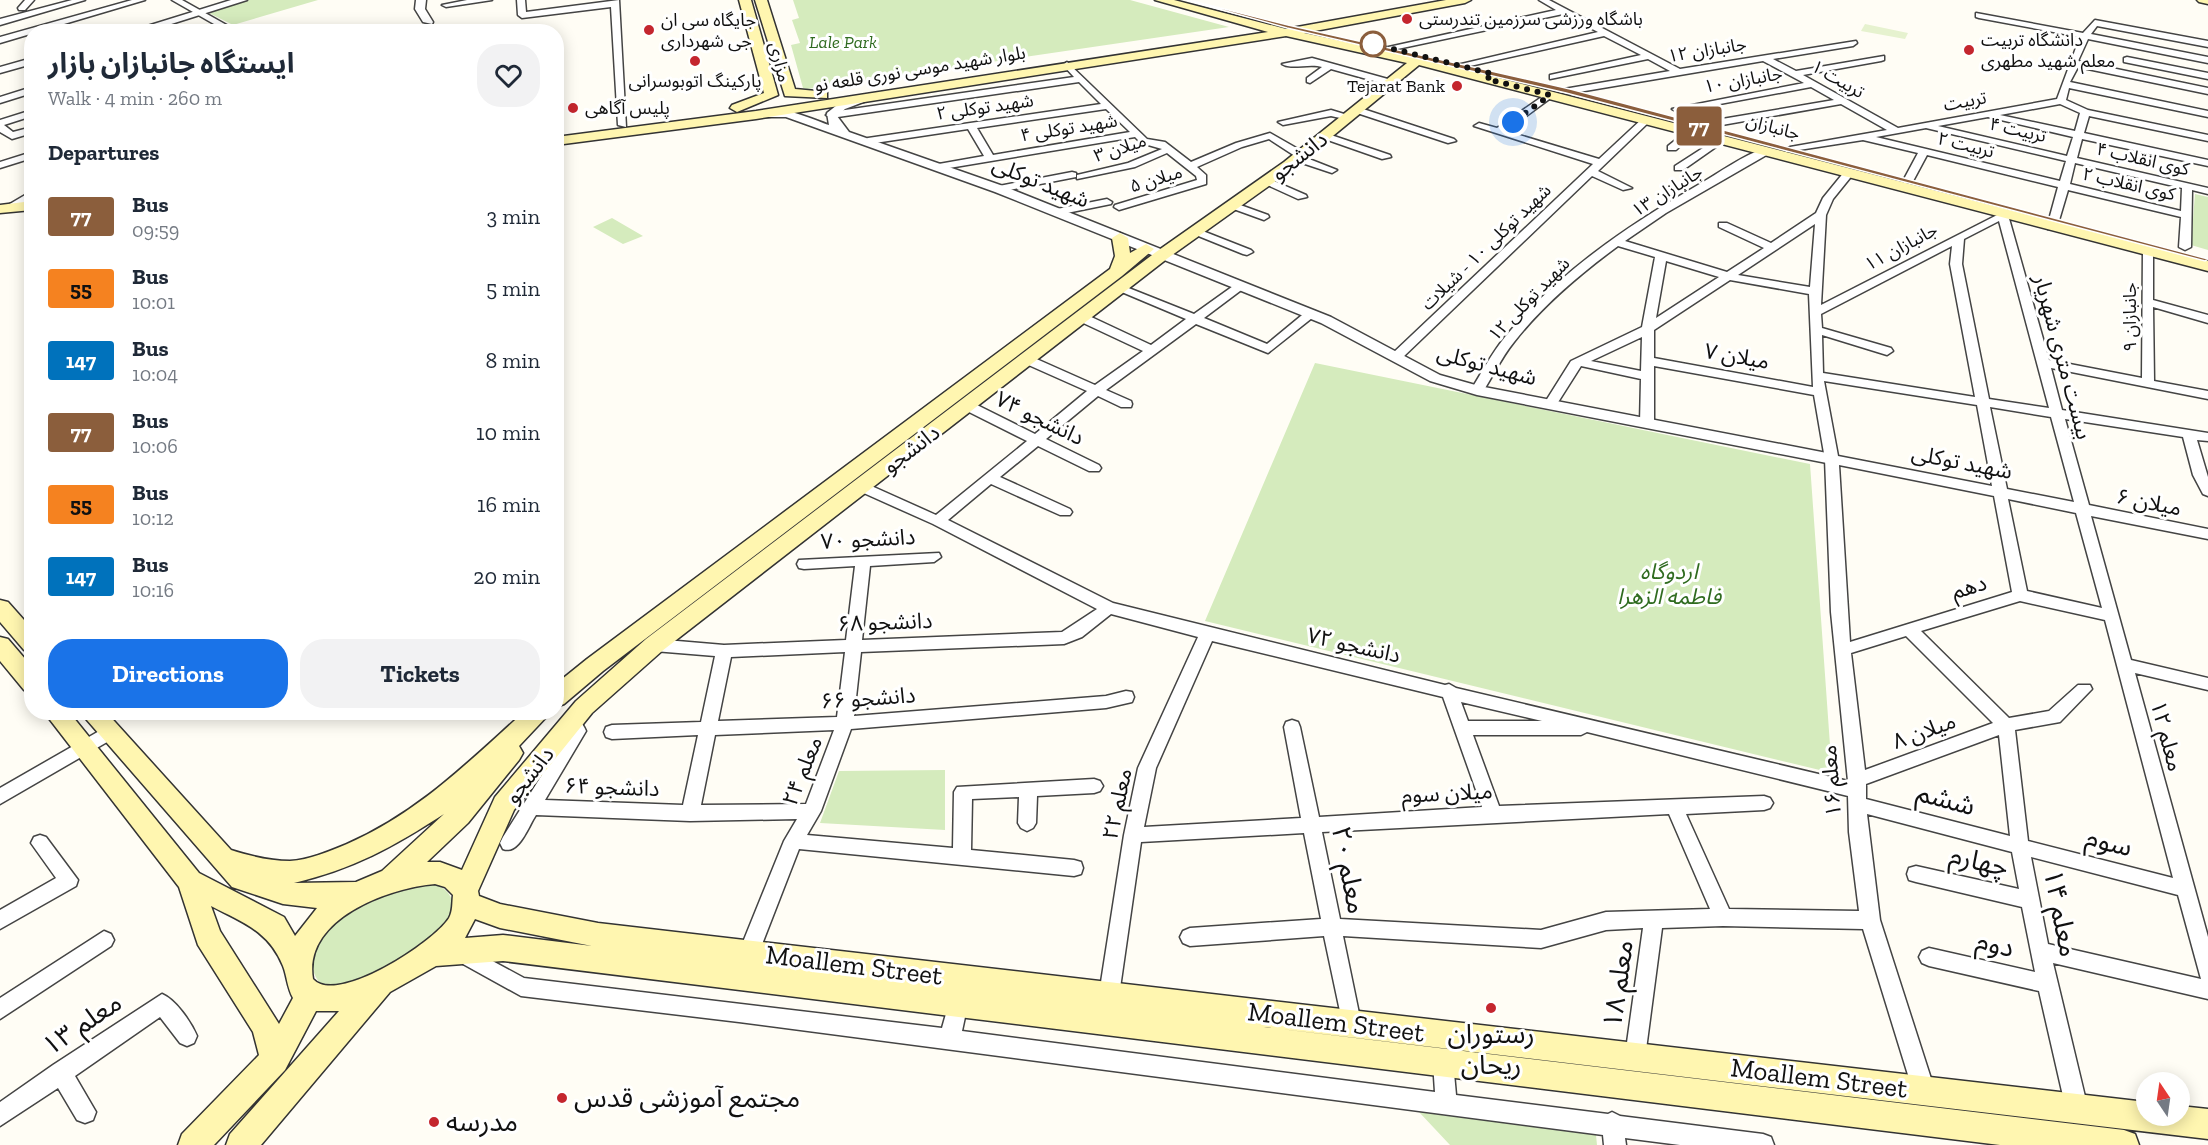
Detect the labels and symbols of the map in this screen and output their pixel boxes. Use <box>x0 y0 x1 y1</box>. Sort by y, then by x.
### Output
place label: باشگاه ورزشی سرزمین تندرستی <box>1419 8 1643 30</box>
place label: جایگاه سی ان جی شهرداری <box>661 9 756 52</box>
marker: باشگاه ورزشی سرزمین تندرستی <box>1400 12 1414 26</box>
marker: جایگاه سی ان جی شهرداری <box>642 23 656 37</box>
place label: دانشگاه تربیت معلم شهید مطهری <box>1981 29 2115 74</box>
park label: Lale Park <box>809 31 877 53</box>
unlabelled marker <box>1360 31 1386 57</box>
street label: جانبازان ۱۲ <box>1666 33 1748 67</box>
street label: مزاری <box>764 40 796 84</box>
street label: بلوار شهید موسی نوری قلعه نو <box>813 41 1027 97</box>
marker: دانشگاه تربیت معلم شهید مطهری <box>1962 43 1976 57</box>
marker: پارکینگ اتوبوسرانی <box>688 54 702 68</box>
street label: تربیت ۱ <box>1808 55 1868 103</box>
street label: جانبازان ۱۰ <box>1702 62 1784 98</box>
place label: پارکینگ اتوبوسرانی <box>628 70 762 92</box>
place label: Tejarat Bank <box>1347 75 1446 97</box>
marker: Tejarat Bank <box>1450 79 1464 93</box>
street label: تربیت <box>1942 86 1988 116</box>
street label: شهید توکلی ۲ <box>935 89 1035 125</box>
place label: پلیس آگاهی <box>585 97 670 119</box>
marker: پلیس آگاهی <box>566 101 580 115</box>
line badge: 77 <box>1672 106 1726 146</box>
your location <box>1498 107 1528 137</box>
street label: شهید توکلی ۴ <box>1019 109 1119 147</box>
street label: جانبازان <box>1744 109 1802 145</box>
street label: تربیت ۴ <box>1987 113 2049 147</box>
street label: دانشجو <box>1265 125 1333 187</box>
street label: تربیت ۲ <box>1935 127 1997 163</box>
street label: میلان ۳ <box>1091 129 1149 167</box>
street label: کوی انقلاب ۴ <box>2094 138 2192 181</box>
street label: شهید توکلی <box>989 150 1093 214</box>
street label: میلان ۵ <box>1127 161 1185 197</box>
street label: جانبازان ۱۳ <box>1627 161 1707 221</box>
street label: کوی انقلاب ۲ <box>2080 163 2178 206</box>
street label: شهید توکلی ۱۰ - شیلات <box>1416 179 1556 315</box>
street label: جانبازان ۱۱ <box>1861 219 1941 275</box>
street label: شهید توکلی ۱۲ <box>1483 252 1575 346</box>
street label: بیست متری شهریار <box>2028 271 2098 442</box>
street label: جانبازان ۹ <box>2119 282 2141 352</box>
street label: میلان ۷ <box>1702 337 1772 375</box>
street label: شهید توکلی <box>1434 339 1540 391</box>
street label: دانشجو ۷۴ <box>991 385 1089 451</box>
street label: دانشجو <box>877 419 945 479</box>
street label: شهید توکلی <box>1909 439 2015 485</box>
street label: میلان ۶ <box>2114 482 2184 522</box>
street label: دانشجو ۷۰ <box>820 523 916 555</box>
park label: اردوگاه فاطمه الزهرا <box>1617 558 1722 610</box>
street label: دهم <box>1948 569 1991 608</box>
street label: دانشجو ۶۸ <box>837 607 933 637</box>
street label: دانشجو ۷۲ <box>1305 621 1403 669</box>
street label: دانشجو ۶۶ <box>820 681 916 715</box>
street label: معلم ۱۲ <box>2142 698 2189 775</box>
street label: میلان ۸ <box>1889 707 1959 755</box>
street label: معلم ۲۴ <box>776 732 831 811</box>
street label: دانشجو <box>498 741 560 809</box>
street label: معلم ۱۶ <box>1815 744 1850 818</box>
street label: معلم ۲۲ <box>1096 766 1141 843</box>
street label: دانشجو ۶۴ <box>564 772 660 802</box>
street label: ششم <box>1912 776 1979 827</box>
street label: میلان سوم <box>1401 777 1493 812</box>
street label: سوم <box>2081 821 2136 867</box>
street label: معلم ۲۰ <box>1320 823 1373 917</box>
street label: چهارم <box>1946 839 2012 887</box>
street label: معلم ۱۴ <box>2032 866 2085 960</box>
street label: دوم <box>1972 924 2017 968</box>
street label: Moallem Street <box>764 938 944 992</box>
street label: معلم ۱۸ <box>1596 938 1645 1031</box>
street label: معلم ۱۳ <box>36 986 130 1066</box>
street label: Moallem Street <box>1246 995 1426 1049</box>
marker: رستوران ریحان <box>1484 1001 1498 1015</box>
place label: رستوران ریحان <box>1447 1018 1535 1081</box>
street label: Moallem Street <box>1729 1051 1909 1105</box>
north arrow <box>2136 1072 2190 1126</box>
place label: مجتمع آموزشی قدس <box>574 1082 800 1118</box>
marker: مجتمع آموزشی قدس <box>555 1091 569 1105</box>
place label: مدرسه <box>446 1106 518 1138</box>
marker: مدرسه <box>427 1115 441 1129</box>

